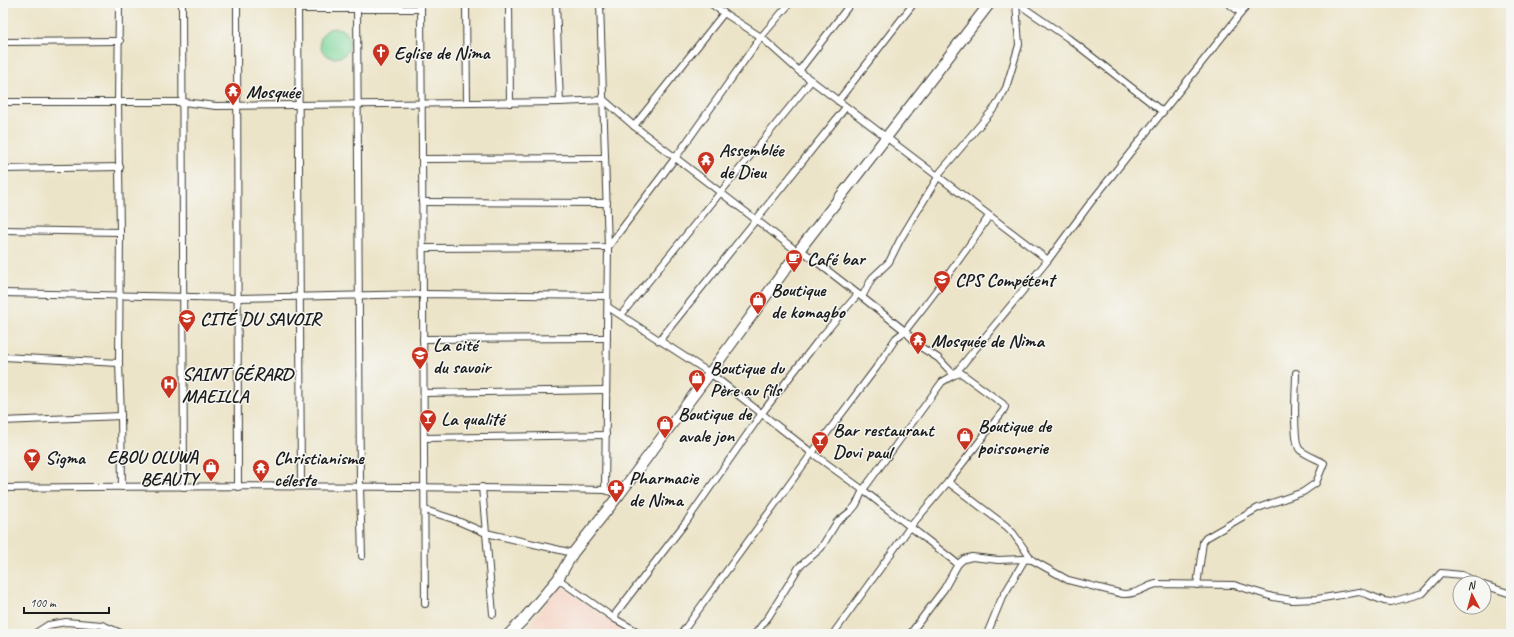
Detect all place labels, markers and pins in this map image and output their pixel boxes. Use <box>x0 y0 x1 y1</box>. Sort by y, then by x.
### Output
place label: Eglise de Nima <box>394 41 491 65</box>
church icon: Eglise de Nima <box>371 42 391 67</box>
place label: Mosquée <box>246 80 302 104</box>
temple icon: Mosquée <box>223 81 243 106</box>
place label: Assemblée de Dieu <box>719 138 785 184</box>
temple icon: Assemblée de Dieu <box>696 150 716 175</box>
place label: Café bar <box>807 247 867 271</box>
cafe icon: Café bar <box>784 248 804 273</box>
place label: CPS Compétent <box>955 268 1057 292</box>
school or university icon: CPS Compétent <box>932 269 952 294</box>
place label: Boutique de komagbo <box>771 278 846 324</box>
shop icon: Boutique de komagbo <box>748 290 768 315</box>
place label: CITÉ DU SAVOIR <box>200 307 323 331</box>
school or university icon: CITÉ DU SAVOIR <box>177 308 197 333</box>
place label: Mosquée de Nima <box>931 329 1045 353</box>
temple icon: Mosquée de Nima <box>908 330 928 355</box>
place label: La cité du savoir <box>433 333 492 379</box>
school or university icon: La cité du savoir <box>410 345 430 370</box>
place label: Boutique du Père au fils <box>710 356 786 402</box>
place label: SAINT GÉRARD MAEILLA <box>182 362 295 408</box>
shop icon: Boutique du Père au fils <box>687 368 707 393</box>
hospital icon: SAINT GÉRARD MAEILLA <box>159 374 179 399</box>
place label: Boutique de avale jon <box>678 402 753 448</box>
place label: La qualité <box>441 407 507 431</box>
bar icon: La qualité <box>418 408 438 433</box>
shop icon: Boutique de avale jon <box>655 414 675 439</box>
place label: Boutique de poissonerie <box>978 414 1053 460</box>
place label: Bar restaurant Dovi paul <box>833 418 935 464</box>
shop icon: Boutique de poissonerie <box>955 426 975 451</box>
bar icon: Bar restaurant Dovi paul <box>810 430 830 455</box>
place label: EBOU OLUWA BEAUTY <box>107 445 201 491</box>
place label: Sigma <box>45 446 86 470</box>
place label: Christianisme céleste <box>274 446 365 492</box>
bar icon: Sigma <box>22 447 42 472</box>
shop icon: EBOU OLUWA BEAUTY <box>201 457 221 482</box>
temple icon: Christianisme céleste <box>251 458 271 483</box>
place label: Pharmacie de Nima <box>629 466 700 512</box>
pharmacy icon: Pharmacie de Nima <box>606 478 626 503</box>

